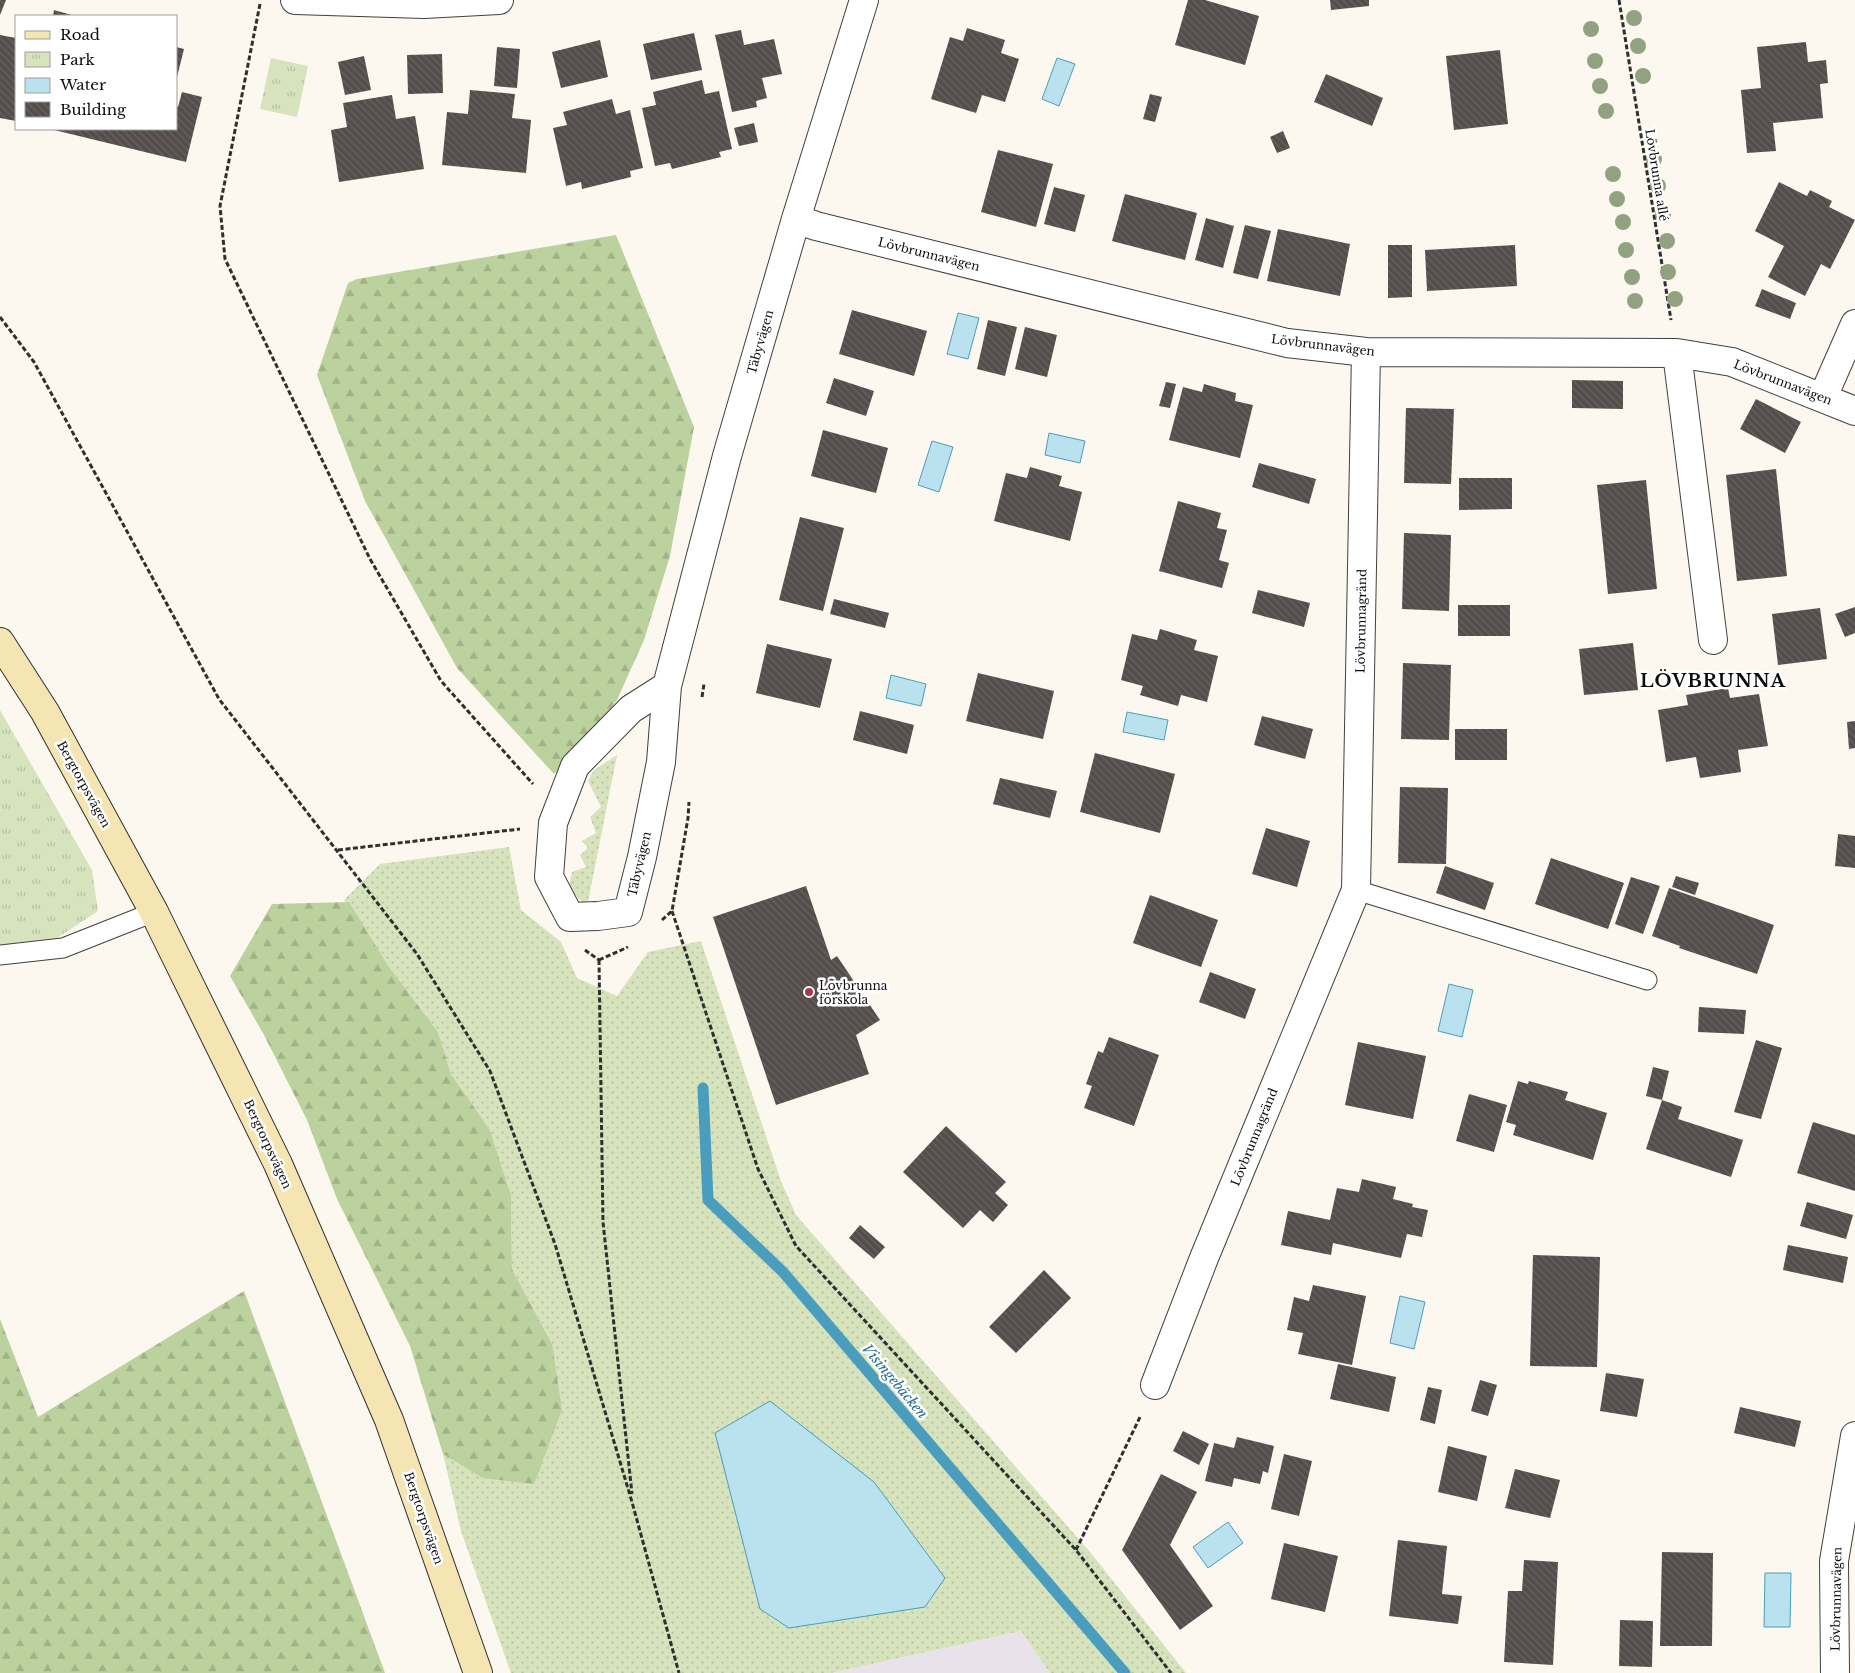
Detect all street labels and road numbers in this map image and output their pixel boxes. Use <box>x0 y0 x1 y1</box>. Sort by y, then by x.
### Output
street label: Lövbrunna allé <box>1642 128 1672 222</box>
street label: Lövbrunnavägen <box>877 234 981 274</box>
street label: Täbyvägen <box>744 308 776 376</box>
street label: Lövbrunnavägen <box>1270 331 1376 359</box>
street label: Lövbrunnavägen <box>1732 356 1834 408</box>
street label: Lövbrunnagränd <box>1353 569 1369 673</box>
street label: Bergtorpsvägen <box>54 738 114 830</box>
street label: Täbyvägen <box>624 830 654 898</box>
street label: Lövbrunnagränd <box>1227 1086 1281 1188</box>
street label: Bergtorpsvägen <box>241 1097 295 1191</box>
street label: Bergtorpsvägen <box>401 1470 447 1566</box>
street label: Lövbrunnavägen <box>1828 1547 1844 1651</box>

